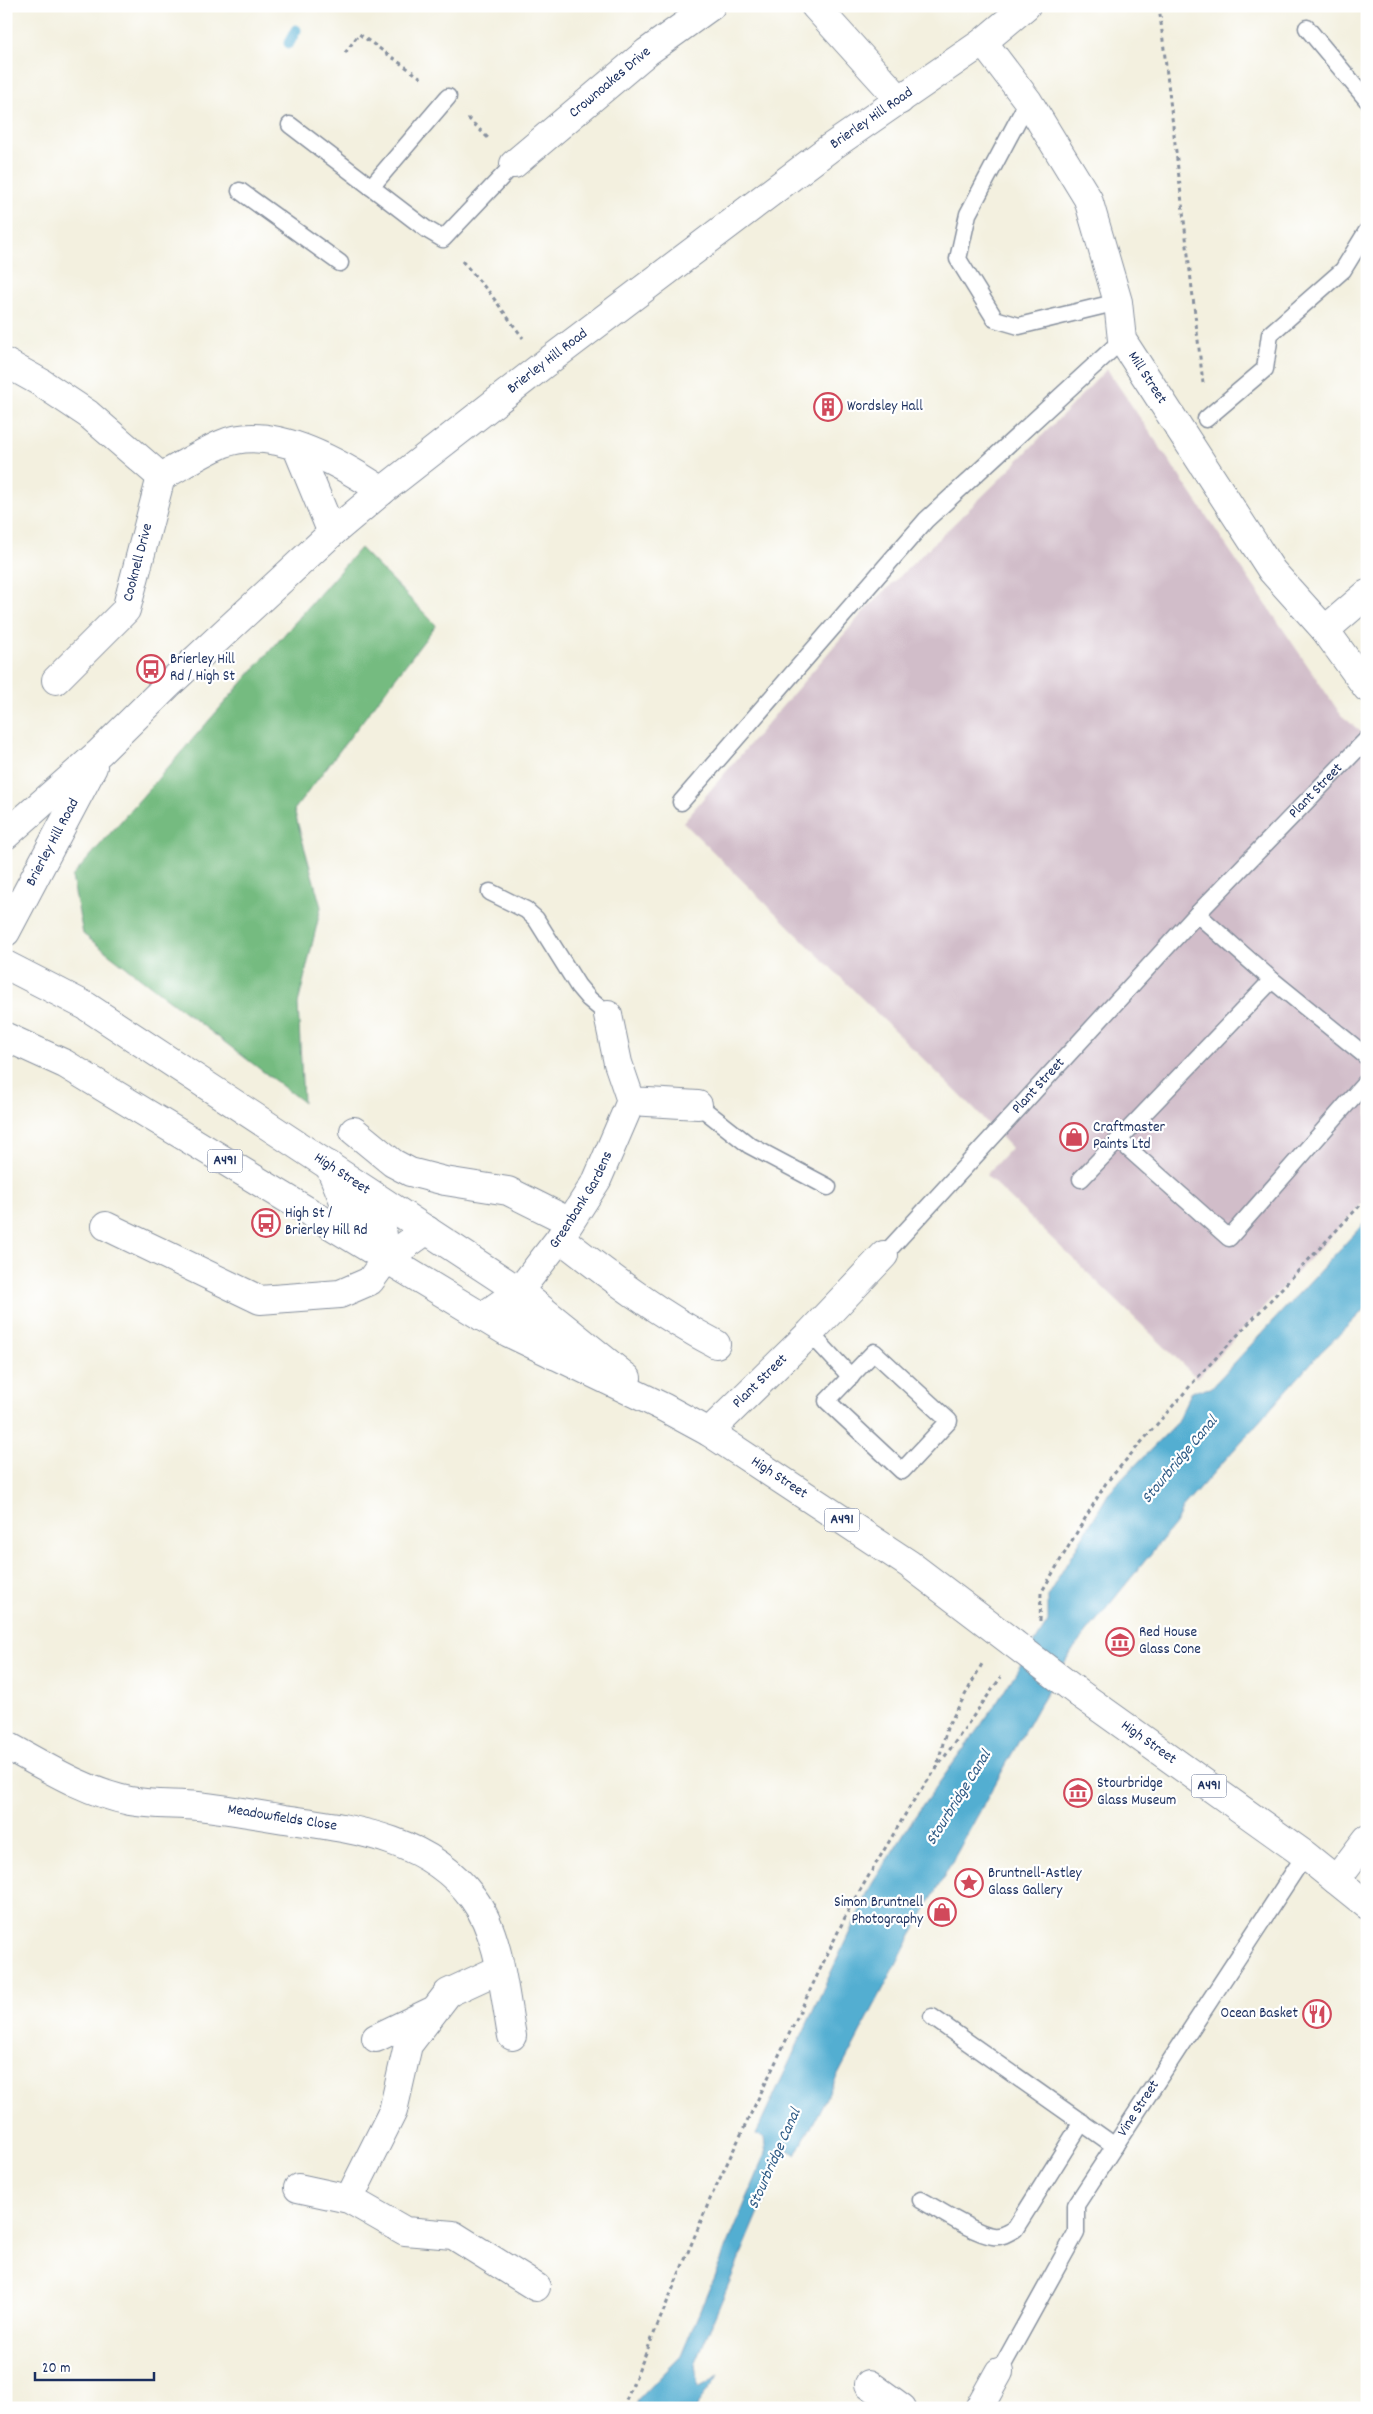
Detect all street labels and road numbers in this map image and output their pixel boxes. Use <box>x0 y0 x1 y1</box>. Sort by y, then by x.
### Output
street label: Crownoakes Drive <box>564 41 657 124</box>
street label: Brierley Hill Road <box>826 82 918 155</box>
street label: Brierley Hill Road <box>503 324 593 400</box>
street label: Mill Street <box>1122 347 1172 409</box>
street label: Cooknell Drive <box>118 521 159 604</box>
street label: Plant Street <box>1284 758 1349 824</box>
street label: Brierley Hill Road <box>21 795 85 890</box>
street label: Plant Street <box>1007 1053 1071 1119</box>
street label: High Street <box>309 1148 375 1201</box>
street label: Greenbank Gardens <box>544 1148 619 1254</box>
road number: A491 <box>208 1150 242 1172</box>
street label: Plant Street <box>728 1349 793 1414</box>
street label: High Street <box>746 1451 812 1505</box>
road number: A491 <box>824 1508 860 1532</box>
street label: High Street <box>1116 1715 1181 1771</box>
road number: A491 <box>1192 1774 1226 1798</box>
street label: Meadowfields Close <box>226 1799 339 1838</box>
street label: Vine Street <box>1112 2076 1166 2141</box>

